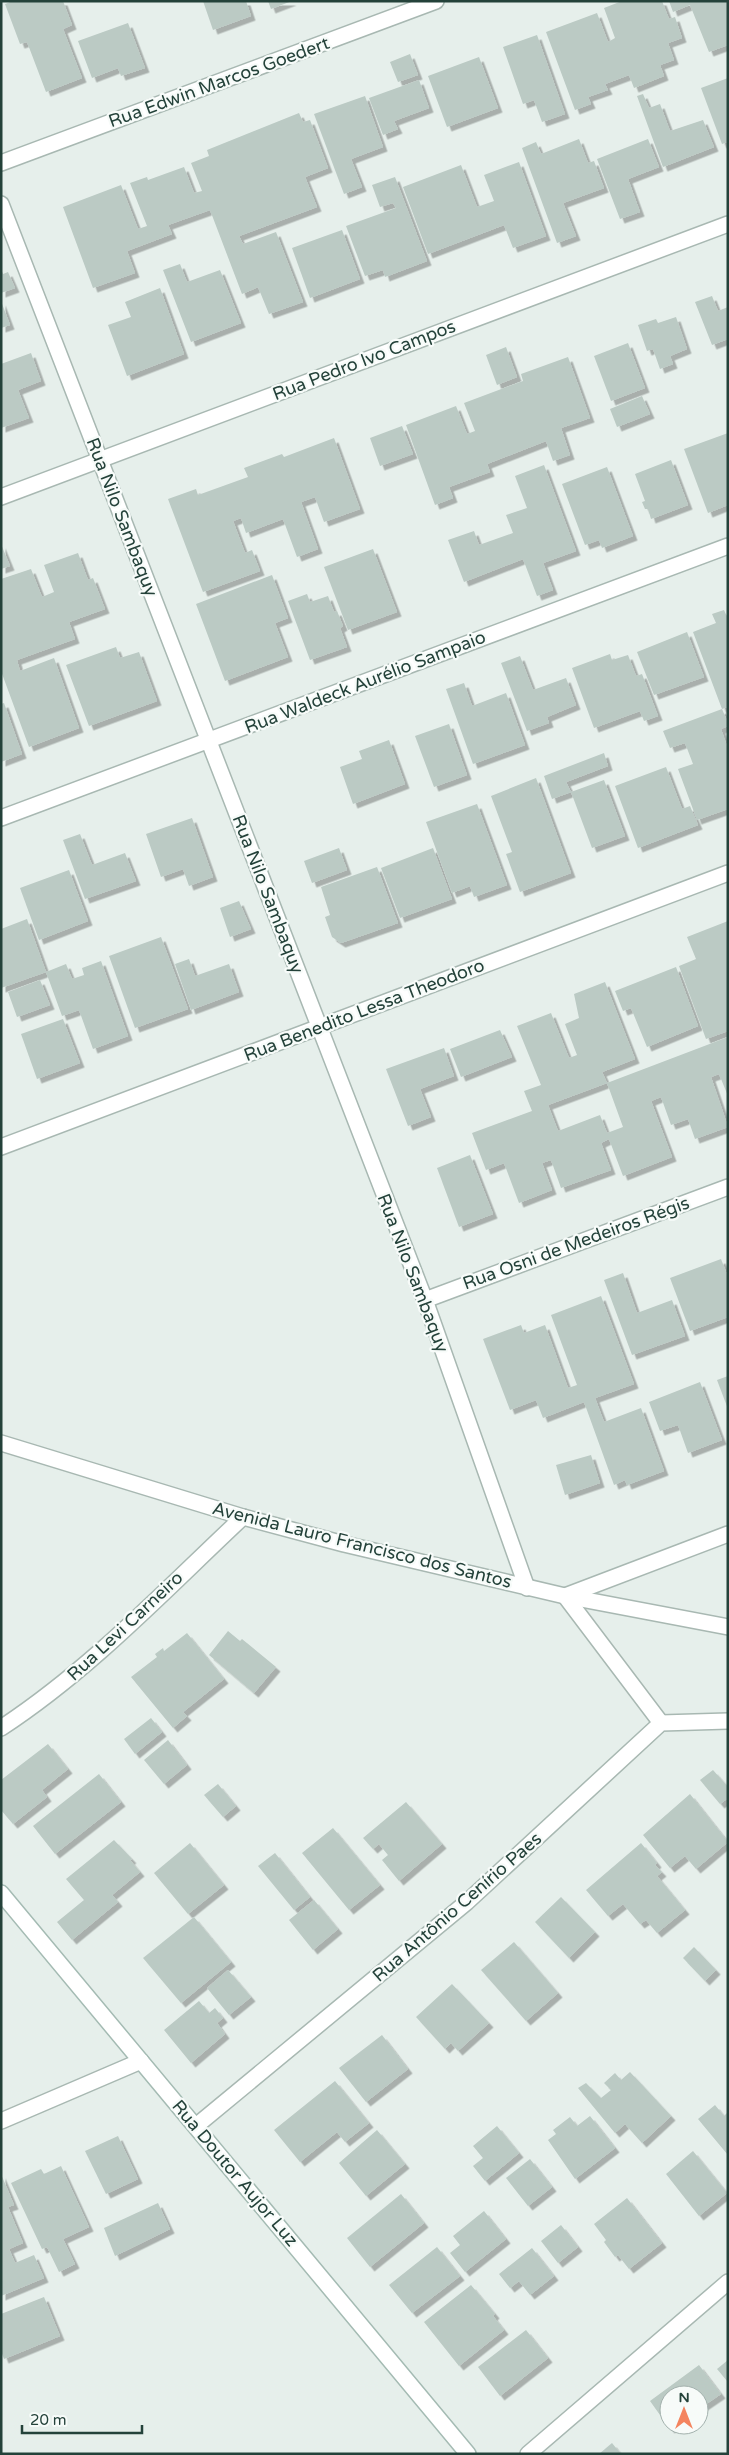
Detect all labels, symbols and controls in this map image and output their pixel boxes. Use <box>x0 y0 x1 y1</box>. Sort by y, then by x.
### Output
street label: Rua Edwin Marcos Goedert <box>106 32 333 132</box>
street label: Rua Pedro Ivo Campos <box>269 315 459 405</box>
street label: Rua Nilo Sambaquy <box>82 434 163 600</box>
street label: Rua Waldeck Aurélio Sampaio <box>241 626 489 738</box>
street label: Rua Nilo Sambaquy <box>228 811 309 977</box>
street label: Rua Benedito Lessa Theodoro <box>241 954 487 1066</box>
street label: Rua Nilo Sambaquy <box>373 1190 454 1356</box>
street label: Rua Osni de Medeiros Régis <box>460 1192 692 1294</box>
street label: Avenida Lauro Francisco dos Santos <box>210 1497 514 1593</box>
street label: Rua Levi Carneiro <box>62 1567 188 1685</box>
street label: Rua Antônio Cenírio Paes <box>368 1828 546 1986</box>
street label: Rua Doutor Aujor Luz <box>167 2095 303 2251</box>
north arrow <box>659 2385 709 2435</box>
text: N <box>678 2389 690 2406</box>
scale bar <box>22 2402 142 2434</box>
text: 20 m <box>30 2411 67 2429</box>

